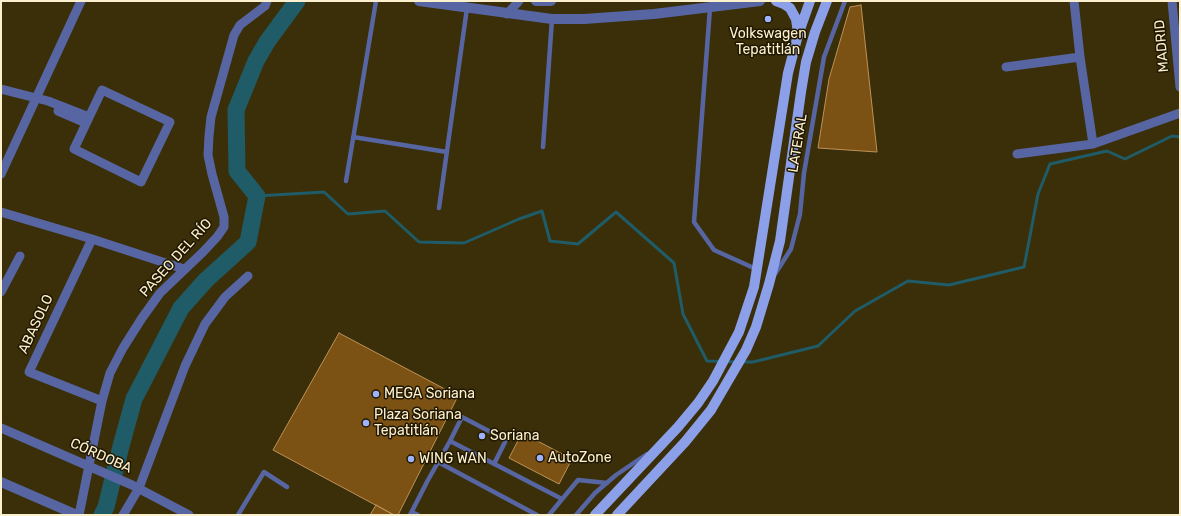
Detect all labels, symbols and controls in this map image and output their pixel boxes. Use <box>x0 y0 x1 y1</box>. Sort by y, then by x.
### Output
marker: Volkswagen Tepatitlán <box>763 14 773 24</box>
street label: MADRID <box>1151 19 1173 73</box>
place label: Volkswagen Tepatitlán <box>729 26 807 58</box>
street label: LATERAL <box>785 112 811 174</box>
street label: PASEO DEL RÍO <box>136 215 216 301</box>
street label: ABASOLO <box>15 292 57 356</box>
place label: MEGA Soriana <box>384 386 475 402</box>
marker: MEGA Soriana <box>371 389 381 399</box>
place label: Plaza Soriana Tepatitlán <box>374 407 462 440</box>
marker: Plaza Soriana Tepatitlán <box>361 418 371 428</box>
place label: Soriana <box>490 428 539 444</box>
marker: Soriana <box>477 431 487 441</box>
street label: CÓRDOBA <box>68 435 134 477</box>
place label: AutoZone <box>548 450 612 466</box>
place label: WING WAN <box>419 451 487 467</box>
marker: AutoZone <box>535 453 545 463</box>
marker: WING WAN <box>406 454 416 464</box>

